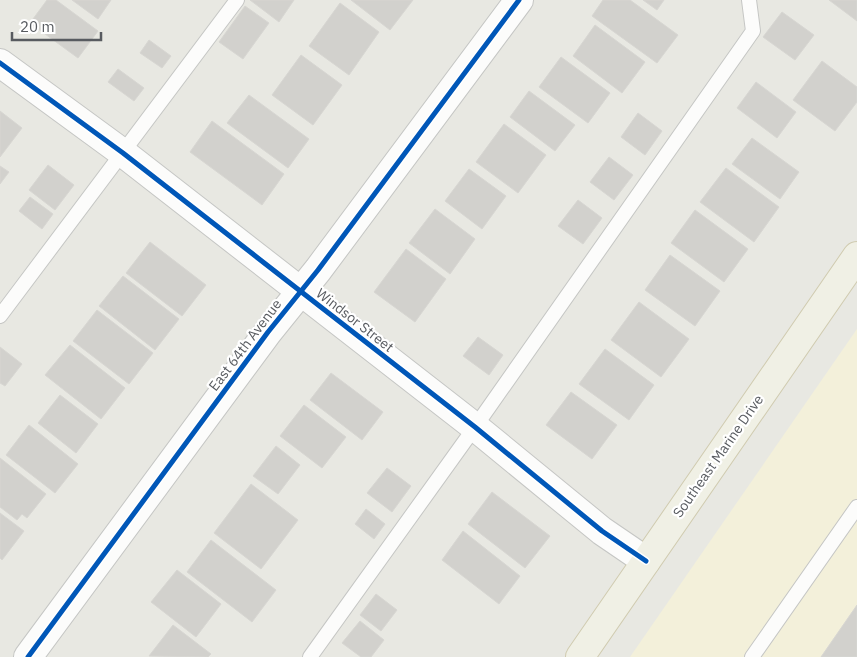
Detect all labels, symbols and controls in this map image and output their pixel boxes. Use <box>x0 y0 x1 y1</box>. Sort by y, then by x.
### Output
scale bar <box>12 10 101 42</box>
text: 20 m <box>20 17 55 36</box>
street label: Windsor Street <box>313 284 397 356</box>
street label: East 64th Avenue <box>205 295 286 394</box>
street label: Southeast Marine Drive <box>669 391 767 521</box>

